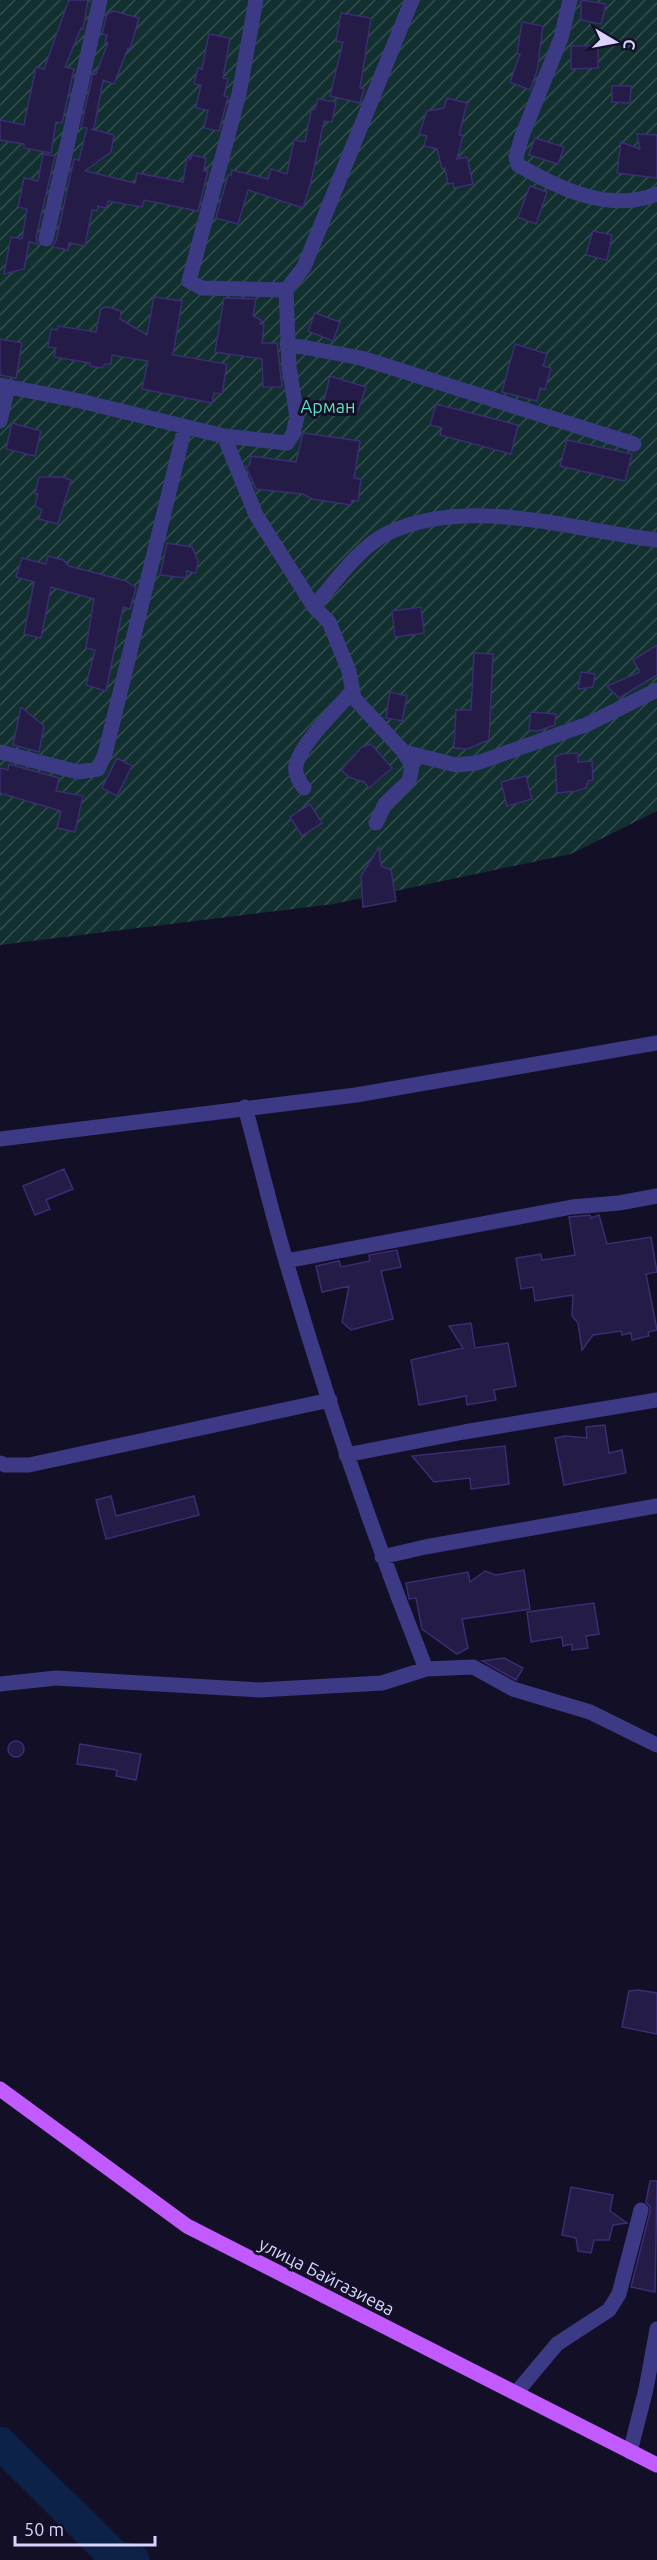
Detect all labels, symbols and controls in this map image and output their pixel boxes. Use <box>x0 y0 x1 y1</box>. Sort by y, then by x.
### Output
north arrow <box>585 12 645 72</box>
text: С <box>620 38 640 51</box>
park label: Арман <box>300 396 356 416</box>
street label: улица Байгазиева <box>256 2233 398 2319</box>
scale bar <box>15 2509 154 2547</box>
text: 50 m <box>24 2519 64 2539</box>

